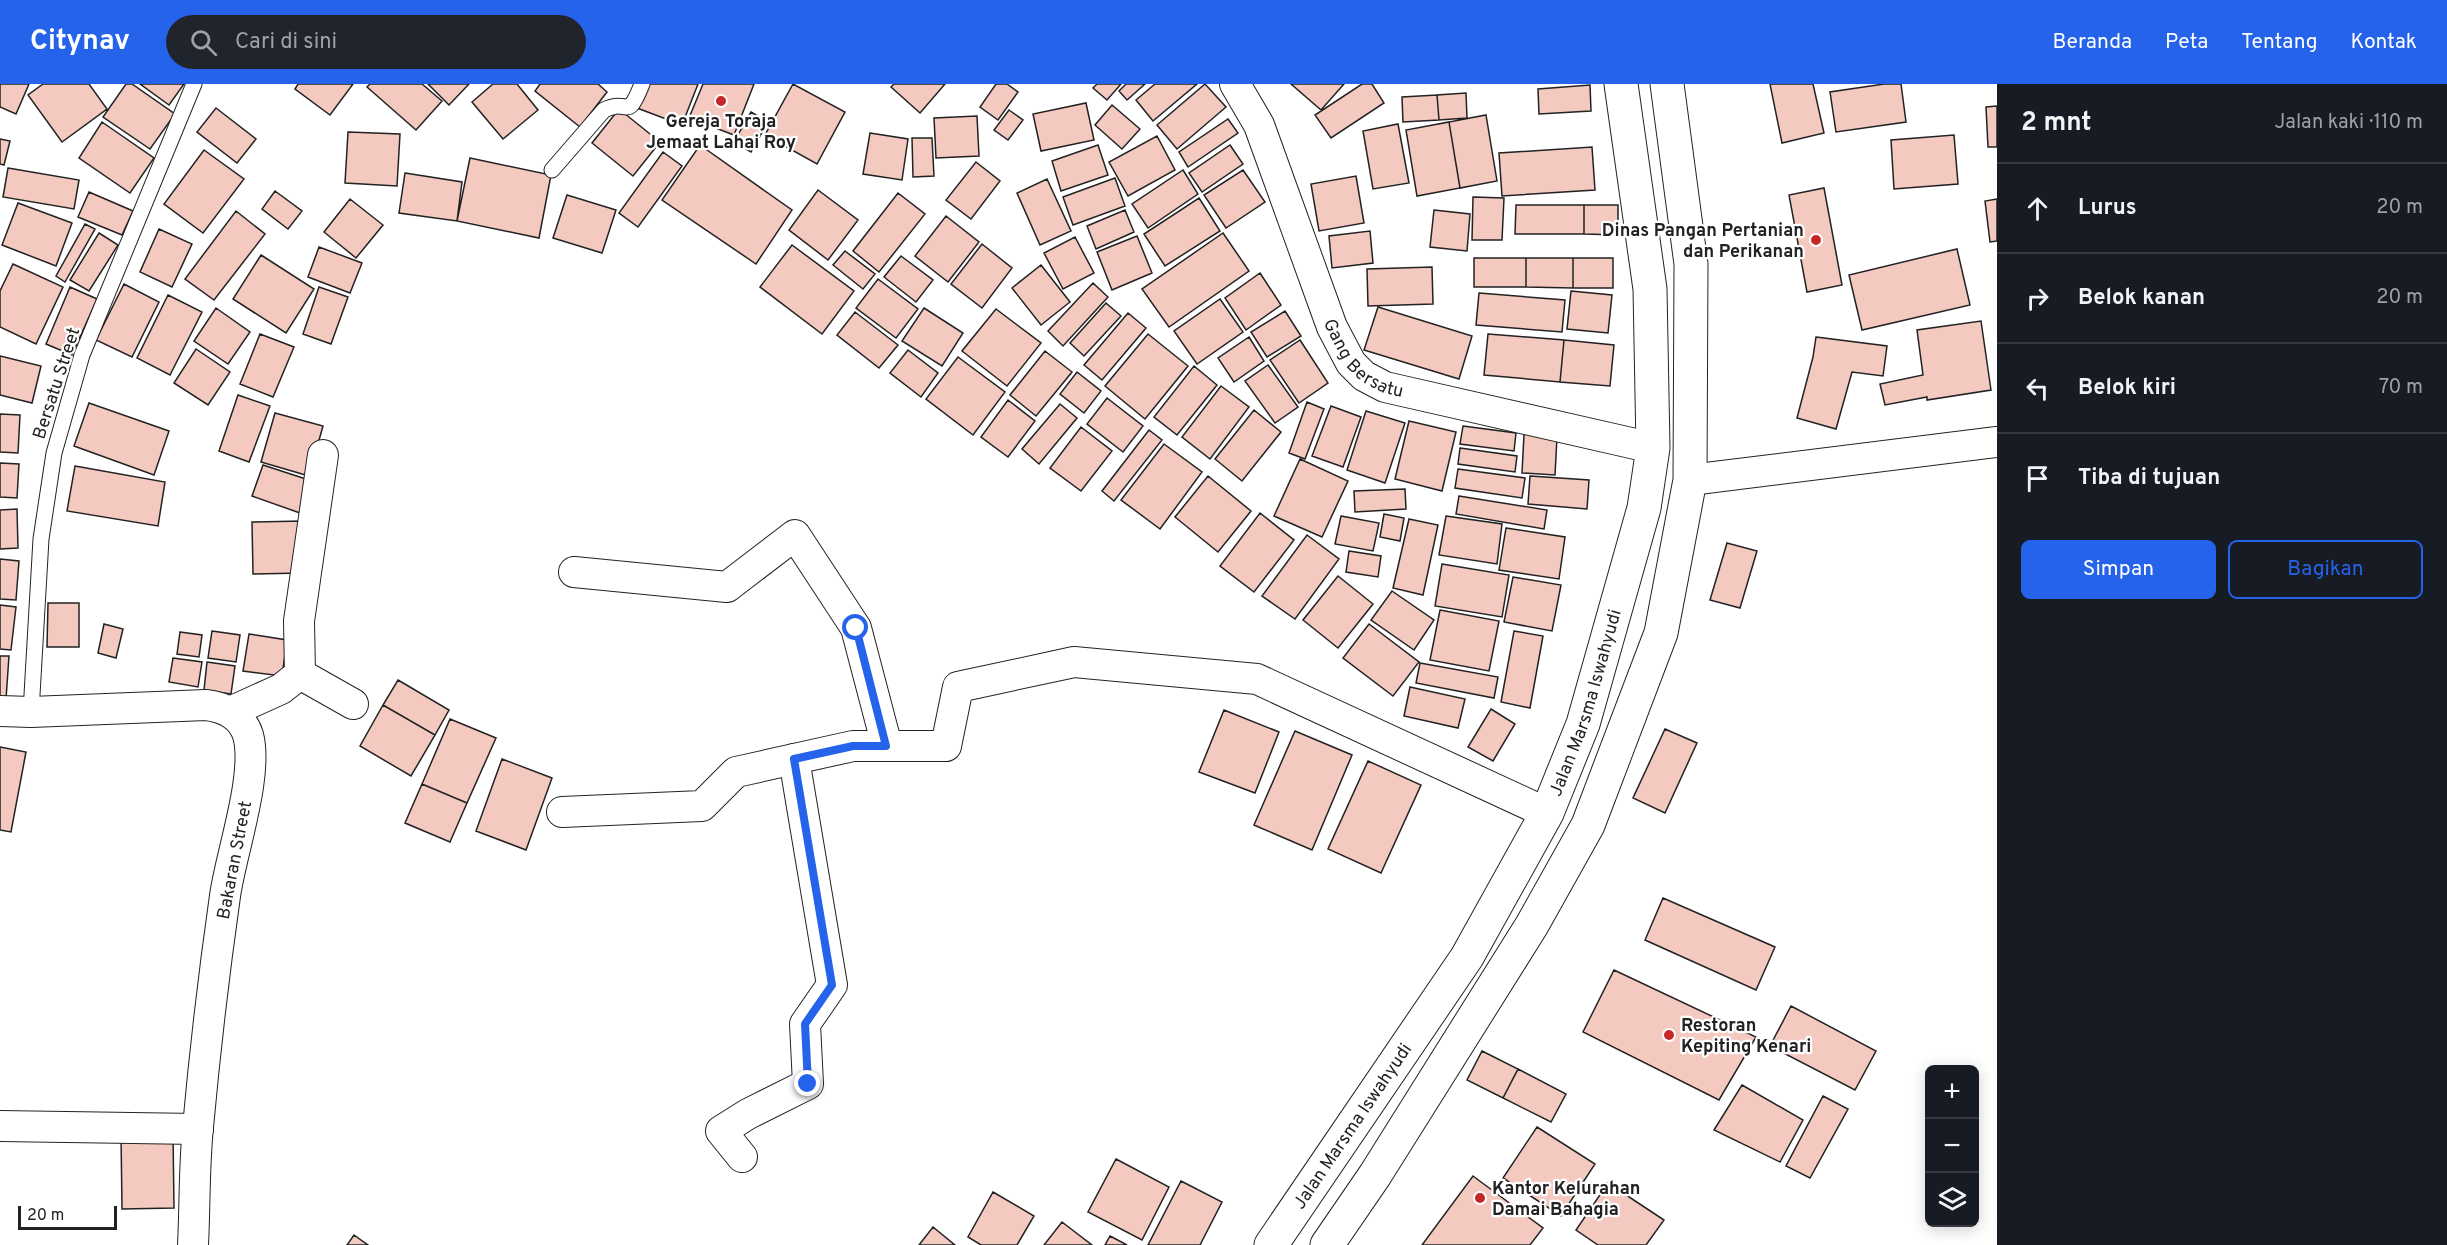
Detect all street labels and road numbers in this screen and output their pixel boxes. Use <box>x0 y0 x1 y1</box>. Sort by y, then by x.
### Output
street label: Gang Bersatu <box>1317 316 1405 404</box>
street label: Bersatu Street <box>29 325 86 442</box>
street label: Jalan Marsma Iswahyudi <box>1545 607 1628 800</box>
street label: Bakaran Street <box>213 799 258 922</box>
street label: Jalan Marsma Iswahyudi <box>1289 1039 1418 1214</box>

